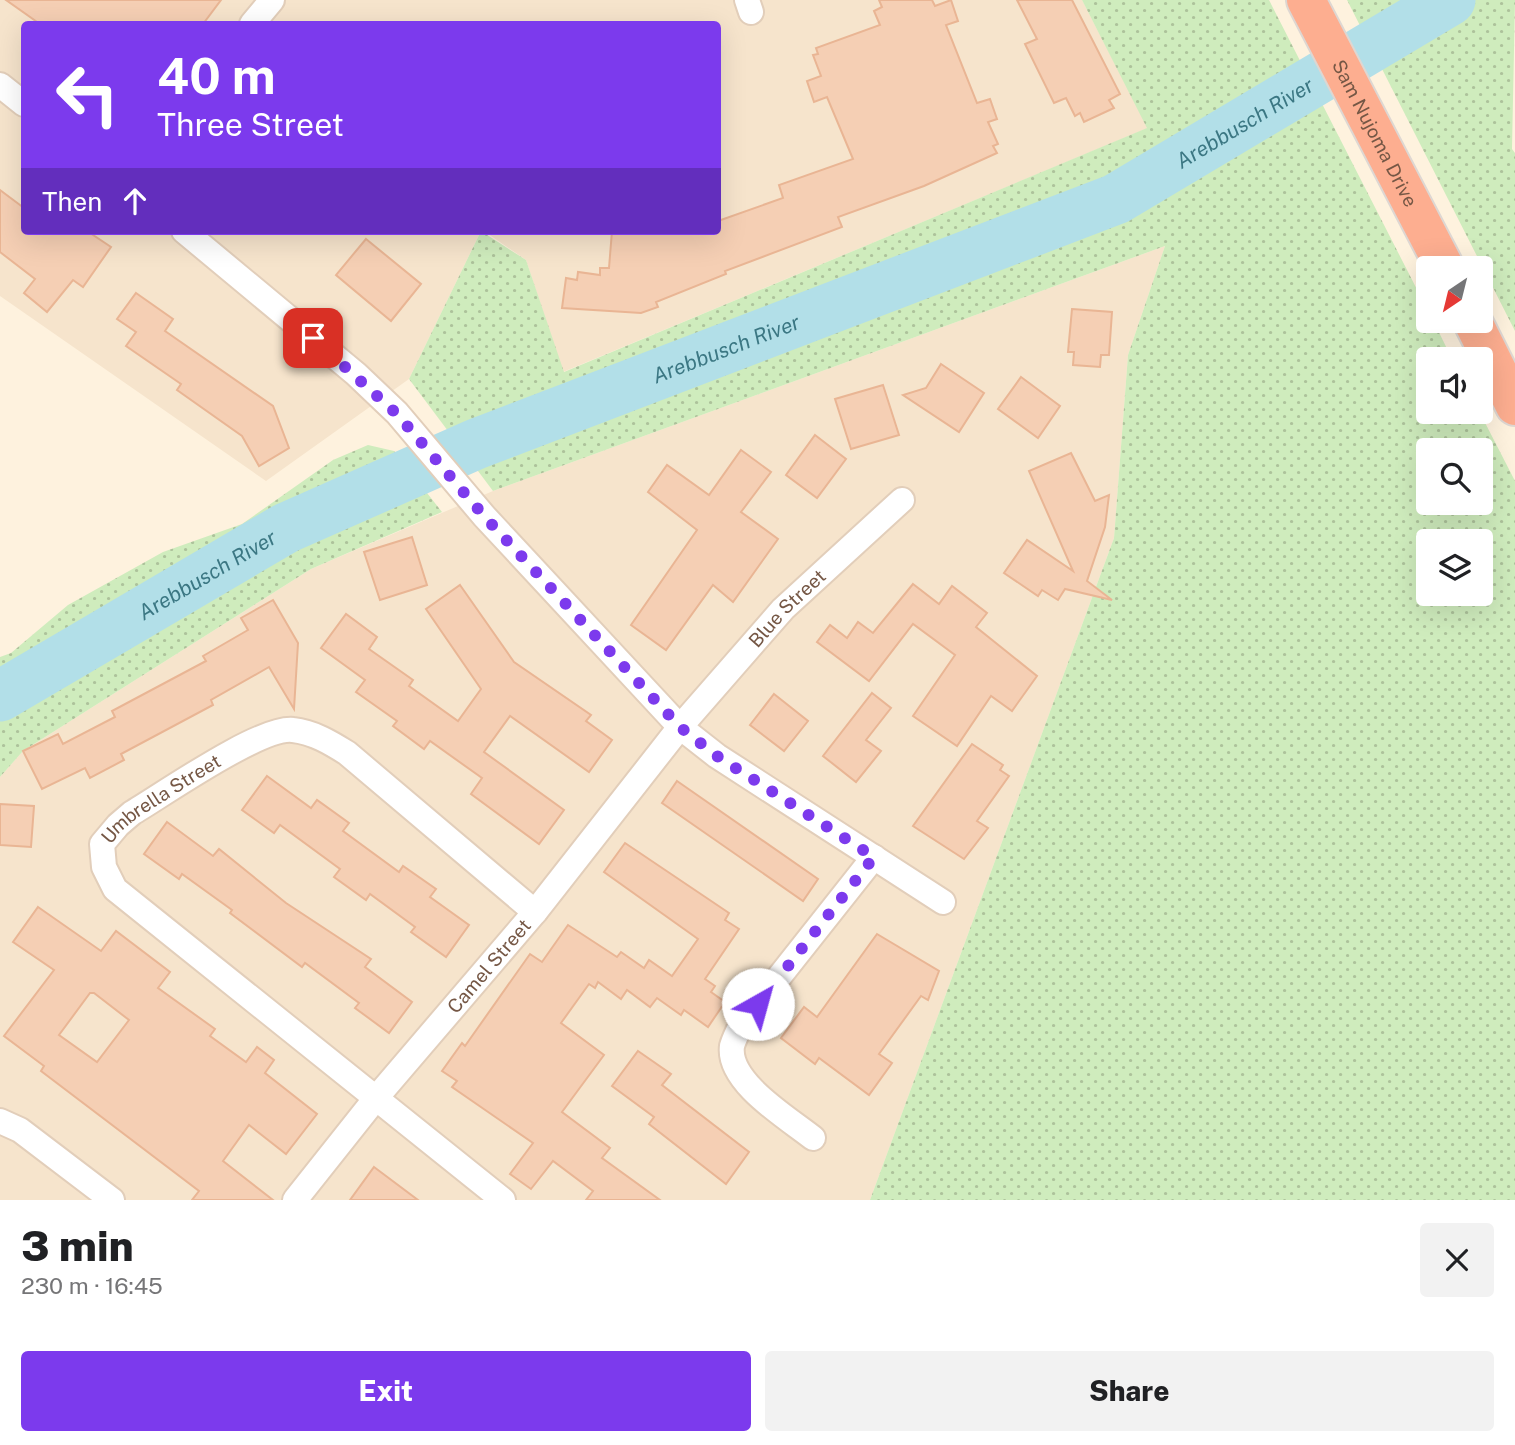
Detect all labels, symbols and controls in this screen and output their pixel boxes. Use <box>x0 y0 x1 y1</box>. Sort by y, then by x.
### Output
text: 40 m <box>157 47 276 105</box>
icon: left <box>42 49 133 140</box>
street label: Sam Nujoma Drive <box>1328 56 1422 210</box>
water label: Arebbusch River <box>1171 71 1318 173</box>
text: Three Street <box>157 106 344 143</box>
icon: ahead <box>116 182 154 220</box>
text: Then <box>42 186 102 217</box>
north arrow <box>1416 256 1493 332</box>
map controls <box>1416 256 1493 606</box>
pin <box>283 308 343 368</box>
water label: Arebbusch River <box>649 308 804 388</box>
icon: arrive <box>294 319 332 357</box>
button: sound <box>1416 347 1493 424</box>
button: search <box>1416 438 1493 515</box>
water label: Arebbusch River <box>133 524 281 625</box>
button: layers <box>1416 529 1493 606</box>
street label: Blue Street <box>744 565 830 651</box>
street label: Umbrella Street <box>97 750 225 848</box>
street label: Camel Street <box>443 914 535 1017</box>
position arrow <box>721 967 795 1041</box>
text: 3 min <box>21 1221 134 1270</box>
button: close <box>1420 1223 1494 1297</box>
text: 230 m · 16:45 <box>21 1272 163 1299</box>
button: Exit <box>21 1351 751 1431</box>
button: Share <box>765 1351 1494 1431</box>

